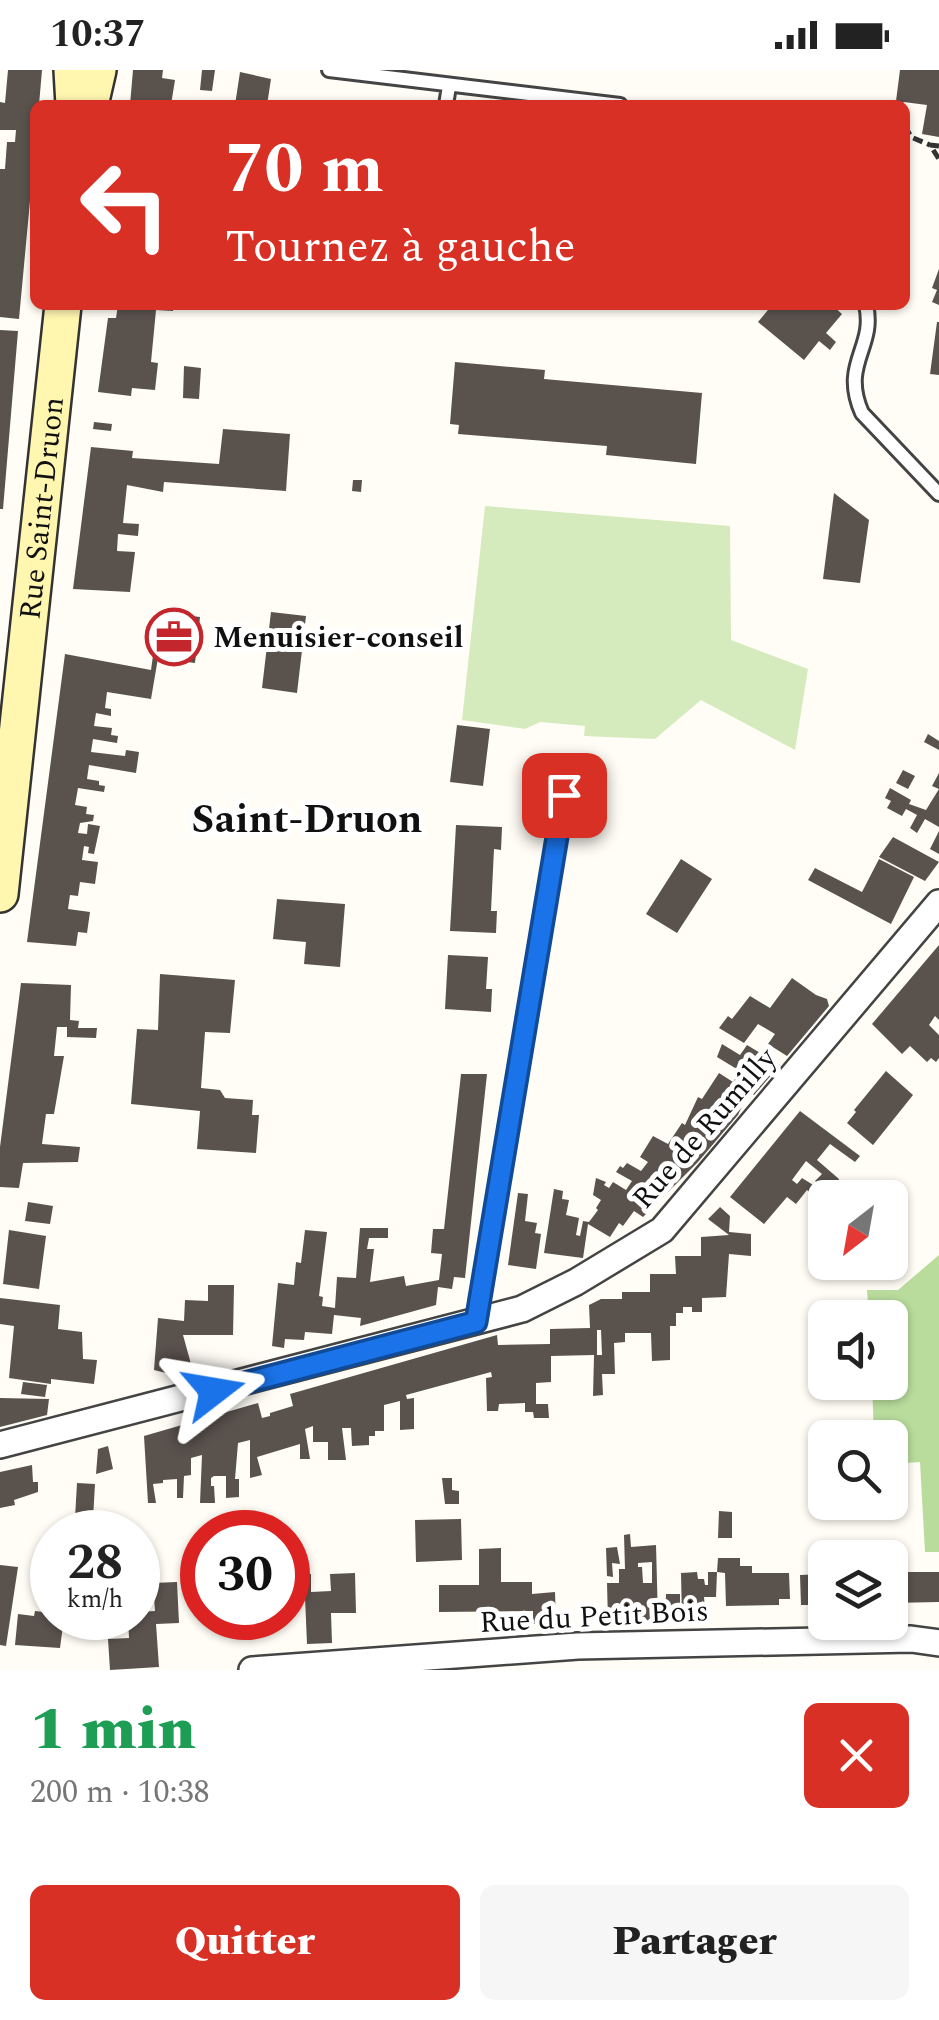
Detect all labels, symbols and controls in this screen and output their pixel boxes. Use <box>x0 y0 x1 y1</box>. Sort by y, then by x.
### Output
text: 10:37 <box>50 6 145 64</box>
text: 70 m <box>225 117 384 223</box>
icon: left <box>60 140 190 270</box>
text: Tournez à gauche <box>225 213 576 282</box>
street label: Rue Saint-Druon <box>7 395 77 622</box>
office icon: Menuisier-conseil <box>144 607 204 667</box>
place label: Menuisier-conseil <box>213 615 464 661</box>
pin <box>522 753 607 838</box>
icon: arrive <box>537 768 592 823</box>
district label: Saint-Druon <box>192 790 423 851</box>
street label: Rue de Rumilly <box>621 1036 789 1220</box>
north arrow <box>808 1180 908 1280</box>
map controls <box>808 1180 908 1640</box>
button: sound <box>808 1300 908 1400</box>
position arrow <box>162 1339 266 1443</box>
button: search <box>808 1420 908 1520</box>
speed limit sign: 30 <box>180 1510 310 1640</box>
text: 28 <box>67 1525 123 1601</box>
button: layers <box>808 1540 908 1640</box>
text: km/h <box>67 1581 123 1619</box>
street label: Rue du Petit Bois <box>478 1588 710 1646</box>
text: 1 min <box>30 1684 196 1776</box>
button: close <box>804 1703 909 1808</box>
text: 200 m · 10:38 <box>30 1768 210 1817</box>
button: Quitter <box>30 1885 460 2000</box>
button: Partager <box>480 1885 909 2000</box>

